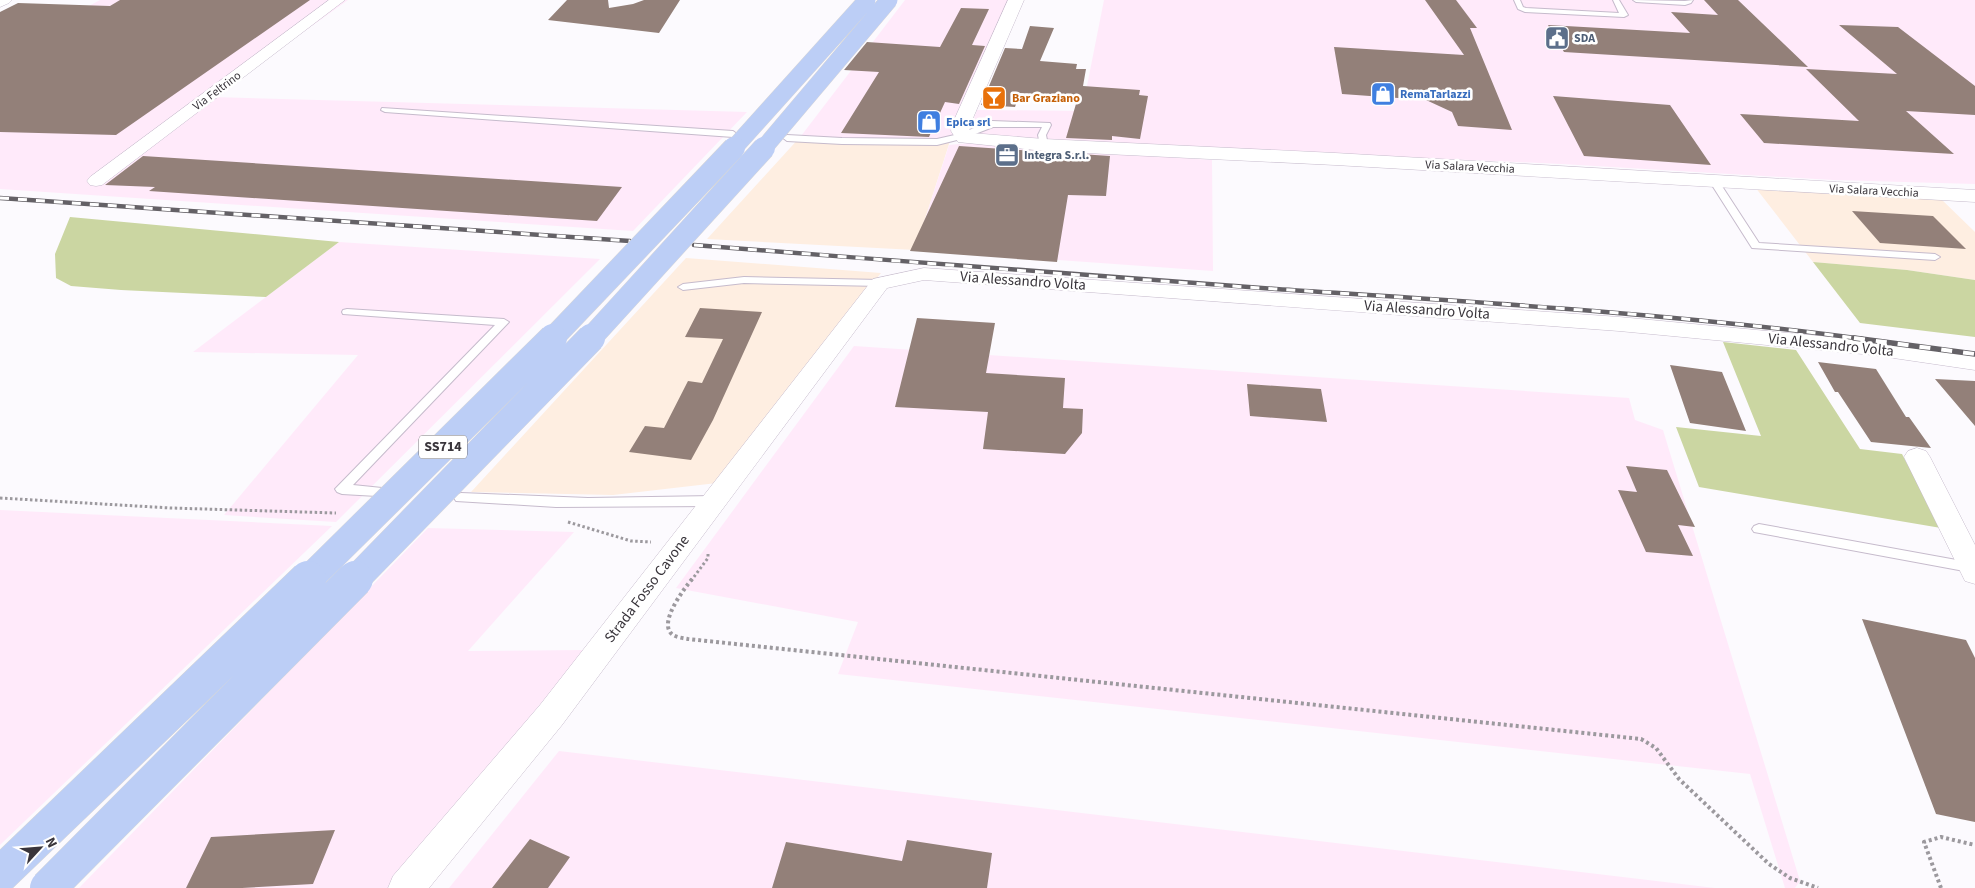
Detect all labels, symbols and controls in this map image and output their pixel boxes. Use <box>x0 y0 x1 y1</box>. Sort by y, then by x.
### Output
public building icon: SDA <box>1544 25 1570 51</box>
place label: SDA <box>1574 30 1595 47</box>
street label: Via Feltrino <box>189 67 245 115</box>
shop icon: RemaTarlazzi <box>1370 81 1396 107</box>
bar icon: Bar Graziano <box>981 85 1007 111</box>
place label: RemaTarlazzi <box>1400 86 1471 103</box>
place label: Bar Graziano <box>1012 90 1080 107</box>
shop icon: Epica srl <box>916 109 942 135</box>
place label: Epica srl <box>946 114 991 131</box>
office icon: Integra S.r.l. <box>994 142 1020 168</box>
place label: Integra S.r.l. <box>1024 147 1089 164</box>
street label: Via Salara Vecchia <box>1425 156 1515 178</box>
street label: Via Salara Vecchia <box>1829 180 1919 202</box>
street label: Via Alessandro Volta <box>959 266 1087 296</box>
street label: Via Alessandro Volta <box>1363 295 1491 325</box>
street label: Via Alessandro Volta <box>1767 328 1895 362</box>
road number: SS714 <box>419 436 467 458</box>
street label: Strada Fosso Cavone <box>600 531 694 647</box>
north arrow <box>15 823 65 873</box>
text: N <box>40 834 62 851</box>

